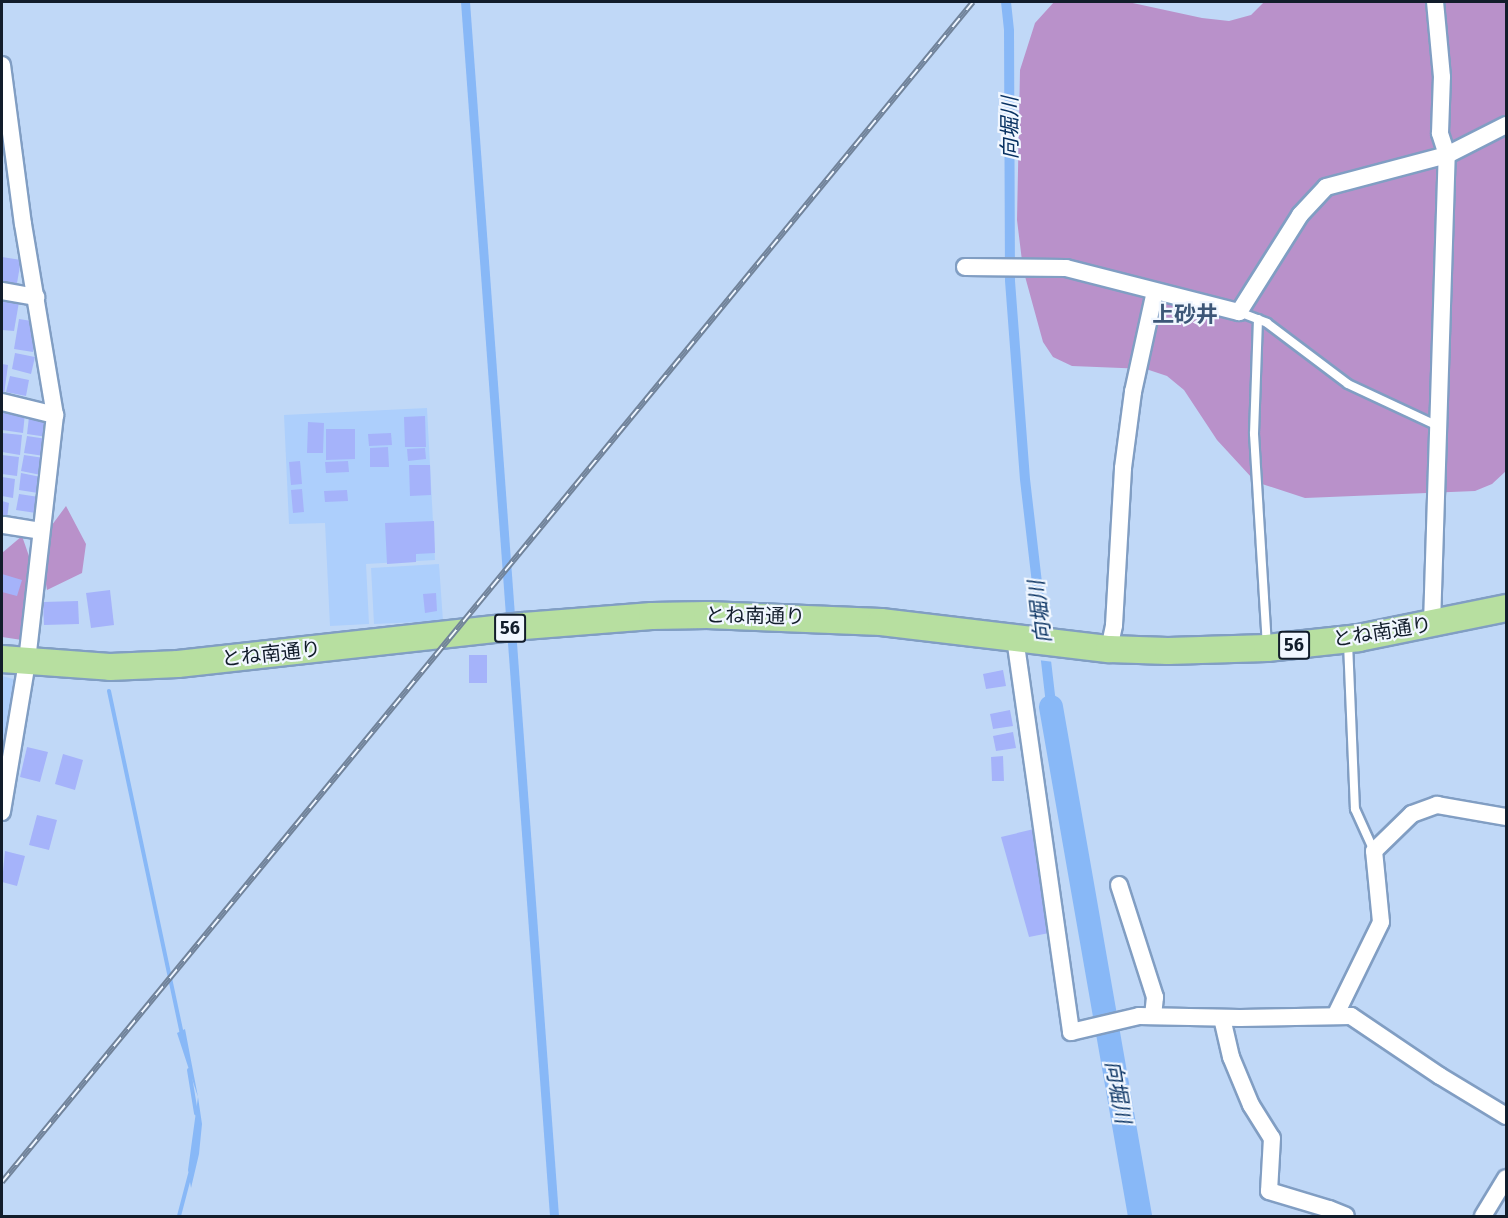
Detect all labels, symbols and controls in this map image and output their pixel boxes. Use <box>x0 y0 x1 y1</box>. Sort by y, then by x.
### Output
water label: 向堀川 <box>997 97 1023 159</box>
district label: 上砂井 <box>1152 302 1218 328</box>
water label: 向堀川 <box>1024 579 1056 645</box>
street label: とね南通り <box>705 603 805 629</box>
street label: とね南通り <box>1331 612 1433 652</box>
road number: 56 <box>494 613 526 643</box>
road number: 56 <box>1278 630 1310 660</box>
street label: とね南通り <box>220 637 322 671</box>
water label: 向堀川 <box>1100 1059 1136 1125</box>

